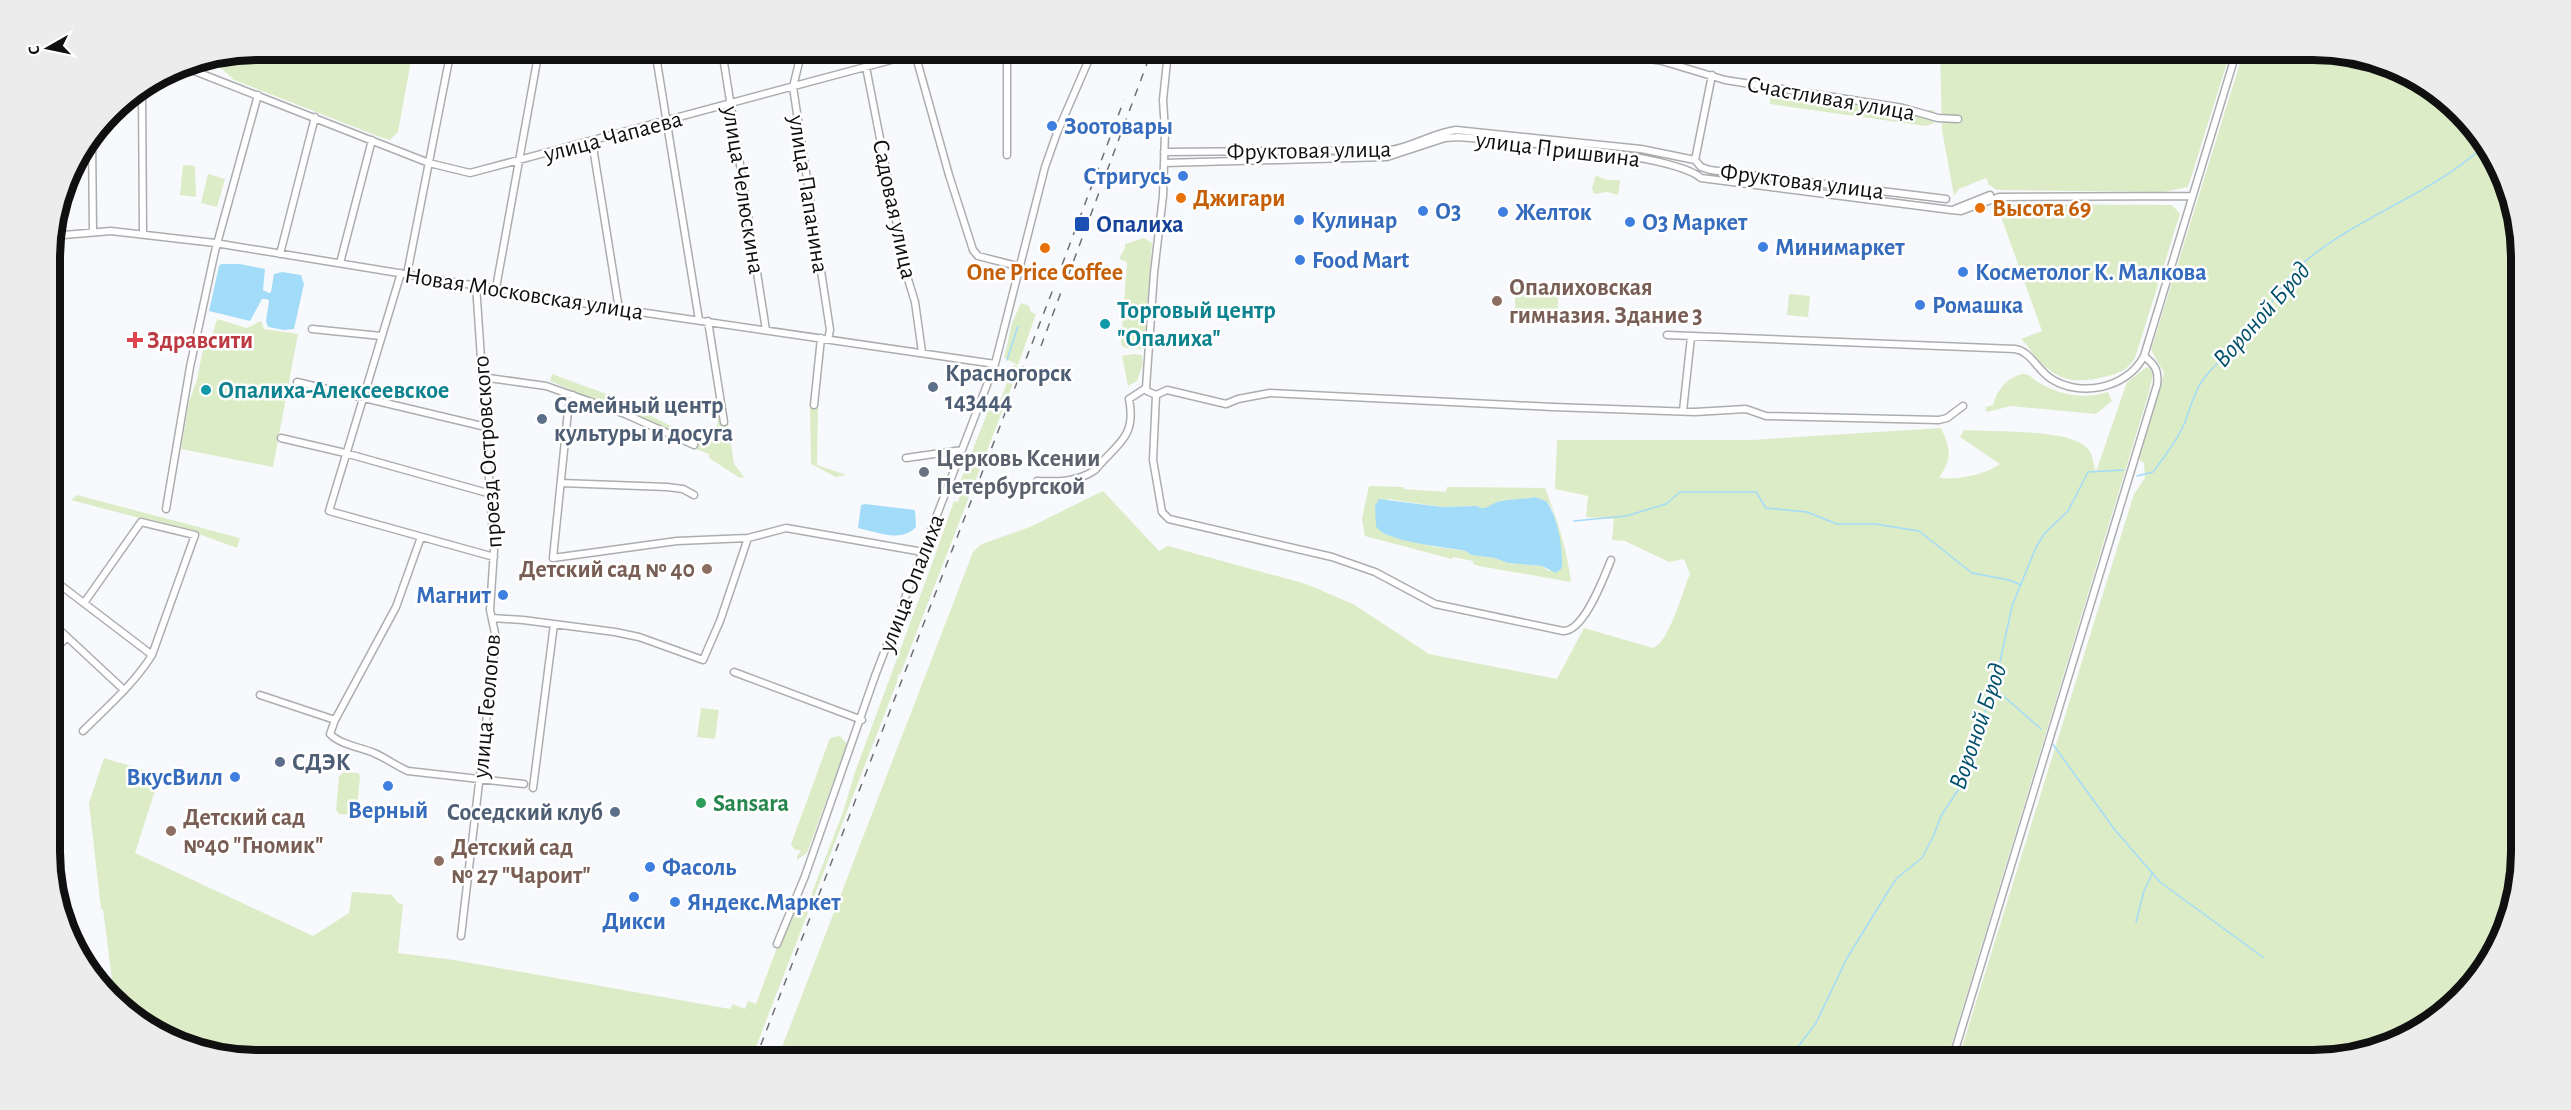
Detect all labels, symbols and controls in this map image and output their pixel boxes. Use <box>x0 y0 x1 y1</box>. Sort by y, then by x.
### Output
north arrow <box>18 18 78 78</box>
text: С <box>26 44 43 56</box>
street label: Счастливая улица <box>1745 72 1917 126</box>
street label: улица Челюскина <box>718 103 768 276</box>
street label: улица Чапаева <box>541 107 685 167</box>
street label: улица Папанина <box>784 113 832 275</box>
place label: Зоотовары <box>1064 115 1173 139</box>
marker: Зоотовары <box>1045 119 1059 133</box>
street label: улица Пришвина <box>1473 128 1641 172</box>
street label: Садовая улица <box>868 137 921 281</box>
street label: Фруктовая улица <box>1226 138 1392 164</box>
street label: Фруктовая улица <box>1719 160 1885 204</box>
place label: Стригусь <box>1083 165 1171 189</box>
marker: Стригусь <box>1176 169 1190 183</box>
place label: Джигари <box>1193 187 1285 211</box>
marker: Джигари <box>1174 191 1188 205</box>
place label: Высота 69 <box>1992 197 2091 221</box>
place label: О3 <box>1435 200 1461 224</box>
place label: Желток <box>1515 201 1592 225</box>
marker: Высота 69 <box>1973 201 1987 215</box>
marker: О3 <box>1416 204 1430 218</box>
marker: Желток <box>1496 205 1510 219</box>
place label: Кулинар <box>1311 209 1397 233</box>
place label: О3 Маркет <box>1642 211 1748 235</box>
place label: Опалиха <box>1096 213 1184 237</box>
marker: Кулинар <box>1292 213 1306 227</box>
marker: Опалиха <box>1073 215 1091 233</box>
marker: О3 Маркет <box>1623 215 1637 229</box>
place label: Минимаркет <box>1775 236 1905 260</box>
marker: Минимаркет <box>1756 240 1770 254</box>
marker: One Price Coffee <box>1038 241 1052 255</box>
place label: Food Mart <box>1312 249 1409 273</box>
marker: Food Mart <box>1293 253 1307 267</box>
water label: Вороной Брод <box>2208 257 2315 372</box>
place label: One Price Coffee <box>967 261 1123 285</box>
place label: Косметолог К. Малкова <box>1975 261 2207 285</box>
street label: Новая Московская улица <box>403 263 645 325</box>
marker: Косметолог К. Малкова <box>1956 265 1970 279</box>
place label: Опалиховская гимназия. Здание 3 <box>1509 276 1703 328</box>
marker: Опалиховская гимназия. Здание 3 <box>1490 294 1504 308</box>
place label: Ромашка <box>1932 294 2023 318</box>
marker: Ромашка <box>1913 298 1927 312</box>
place label: Торговый центр "Опалиха" <box>1117 299 1276 351</box>
marker: Торговый центр "Опалиха" <box>1098 317 1112 331</box>
place label: Здравсити <box>147 329 253 353</box>
marker: Здравсити <box>128 333 142 347</box>
street label: проезд Островского <box>469 355 507 549</box>
place label: Красногорск 143444 <box>945 362 1072 414</box>
place label: Опалиха-Алексеевское <box>218 379 449 403</box>
marker: Красногорск 143444 <box>926 380 940 394</box>
marker: Опалиха-Алексеевское <box>199 383 213 397</box>
place label: Семейный центр культуры и досуга <box>554 394 733 446</box>
marker: Семейный центр культуры и досуга <box>535 412 549 426</box>
place label: Церковь Ксении Петербургской <box>936 447 1100 499</box>
marker: Церковь Ксении Петербургской <box>917 465 931 479</box>
street label: улица Опалиха <box>874 511 949 657</box>
place label: Детский сад № 40 <box>519 558 695 582</box>
marker: Детский сад № 40 <box>700 562 714 576</box>
place label: Магнит <box>416 584 492 608</box>
marker: Магнит <box>496 588 510 602</box>
street label: улица Геологов <box>469 633 505 780</box>
water label: Вороной Брод <box>1944 660 2012 793</box>
place label: СДЭК <box>292 751 351 775</box>
marker: СДЭК <box>273 755 287 769</box>
place label: ВкусВилл <box>126 766 223 790</box>
marker: ВкусВилл <box>228 770 242 784</box>
marker: Верный <box>381 779 395 793</box>
place label: Sansara <box>713 792 789 816</box>
marker: Sansara <box>694 796 708 810</box>
place label: Верный <box>348 799 428 823</box>
place label: Соседский клуб <box>447 801 603 825</box>
marker: Соседский клуб <box>608 805 622 819</box>
place label: Детский сад №40 "Гномик" <box>183 806 324 858</box>
marker: Детский сад №40 "Гномик" <box>164 824 178 838</box>
place label: Детский сад № 27 "Чароит" <box>451 836 591 888</box>
marker: Детский сад № 27 "Чароит" <box>432 854 446 868</box>
place label: Фасоль <box>662 856 736 880</box>
marker: Фасоль <box>643 860 657 874</box>
marker: Дикси <box>627 890 641 904</box>
place label: Яндекс.Маркет <box>687 891 841 915</box>
marker: Яндекс.Маркет <box>668 895 682 909</box>
place label: Дикси <box>602 910 666 934</box>

